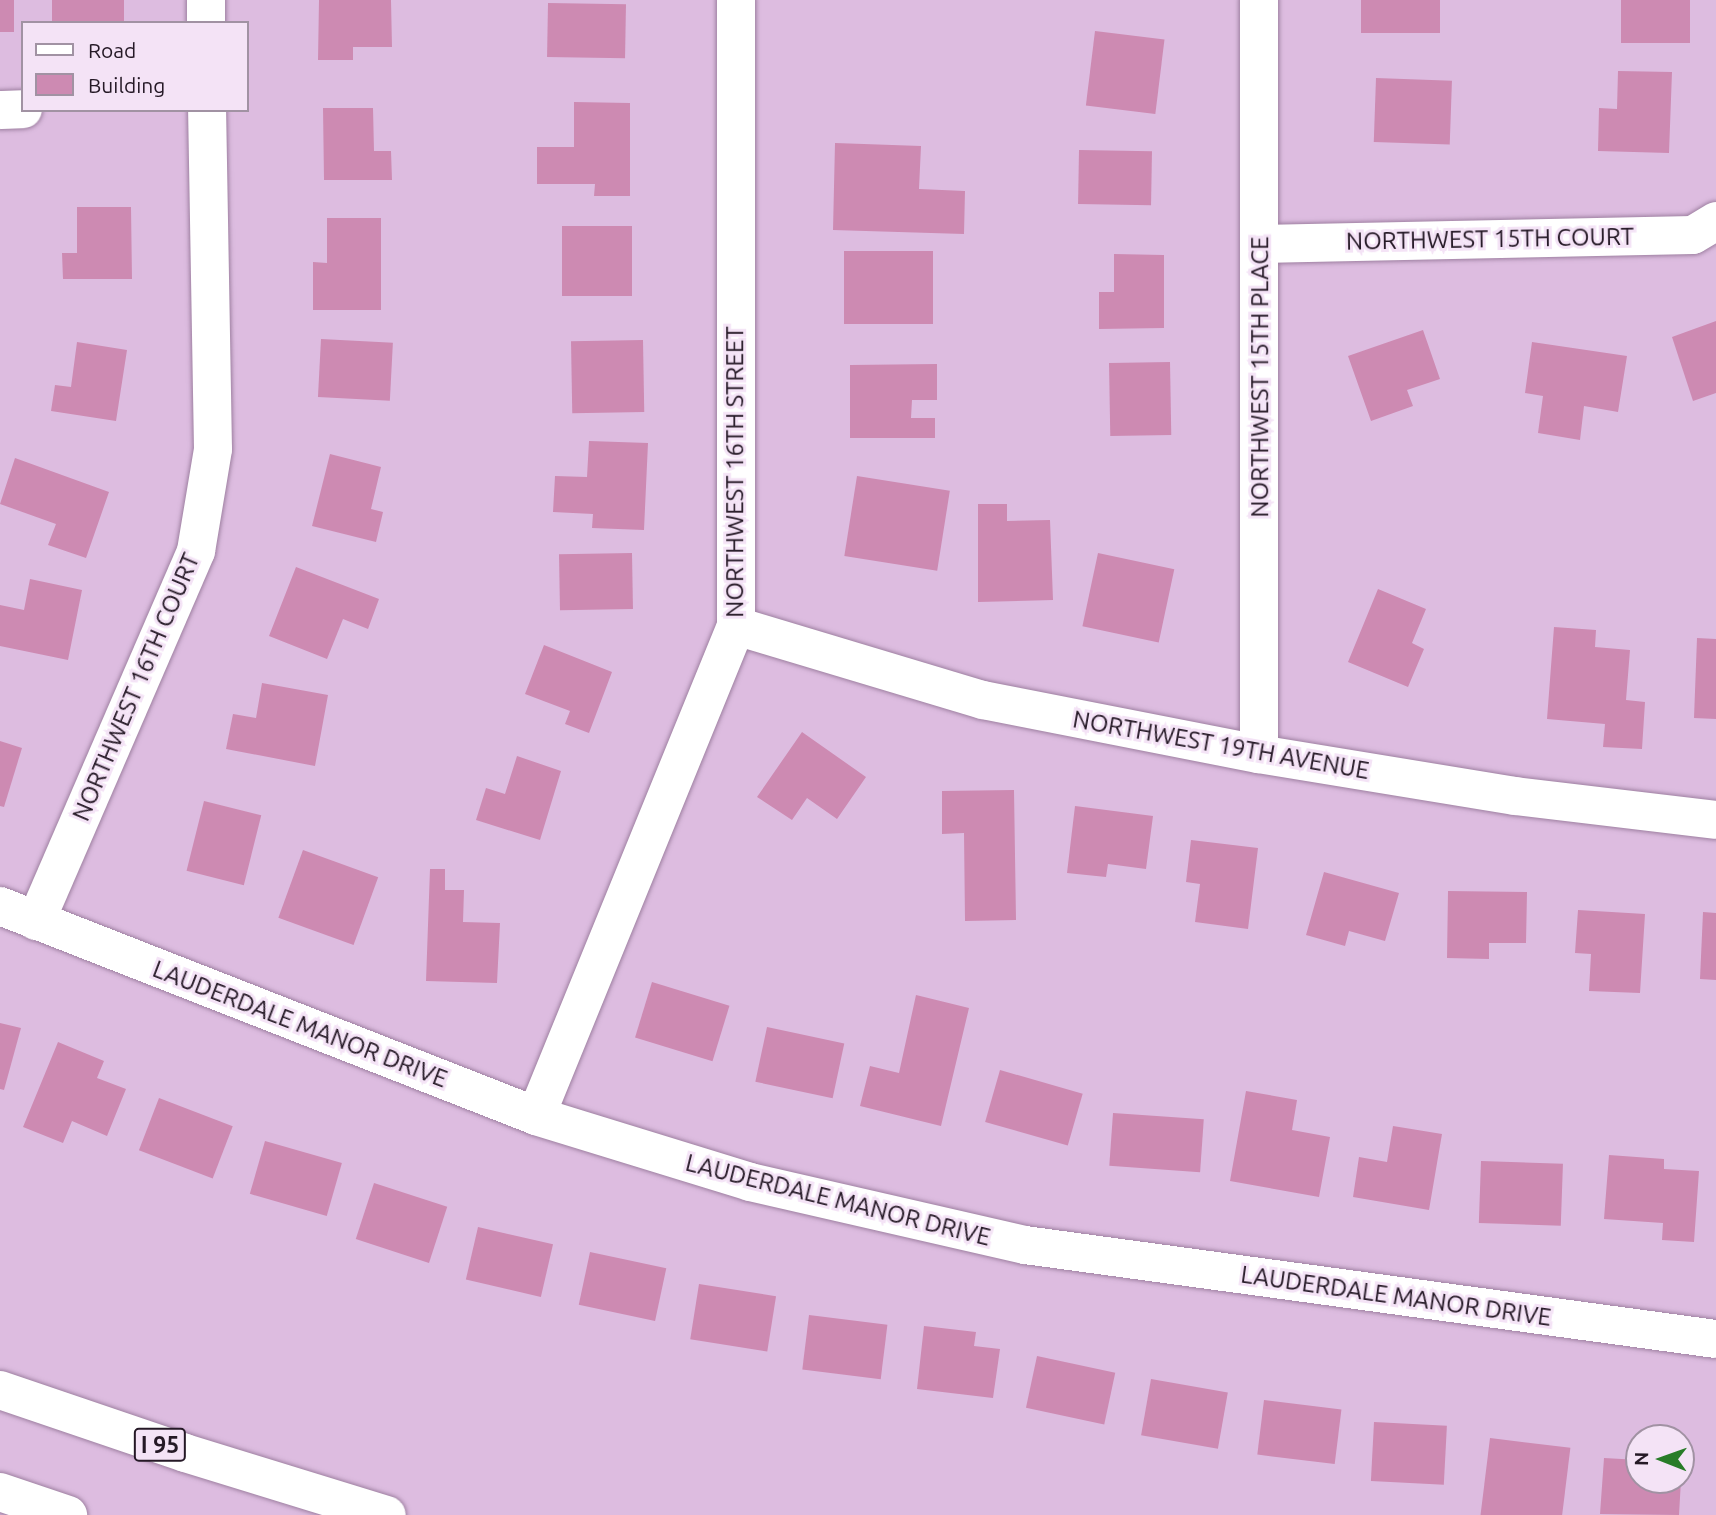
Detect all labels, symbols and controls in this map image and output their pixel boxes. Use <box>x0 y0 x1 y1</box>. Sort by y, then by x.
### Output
legend <box>21 21 248 112</box>
text: Road <box>88 38 136 62</box>
text: Building <box>88 73 165 97</box>
street label: NORTHWEST 15TH COURT <box>1346 222 1634 256</box>
street label: NORTHWEST 15TH PLACE <box>1246 236 1274 518</box>
street label: NORTHWEST 16TH STREET <box>721 326 749 618</box>
street label: NORTHWEST 16TH COURT <box>66 549 206 825</box>
street label: NORTHWEST 19TH AVENUE <box>1071 705 1371 785</box>
street label: LAUDERDALE MANOR DRIVE <box>149 954 451 1094</box>
street label: LAUDERDALE MANOR DRIVE <box>683 1148 993 1252</box>
street label: LAUDERDALE MANOR DRIVE <box>1239 1260 1553 1332</box>
north arrow <box>1625 1424 1695 1494</box>
road number: I 95 <box>134 1426 186 1464</box>
text: N <box>1630 1451 1652 1466</box>

